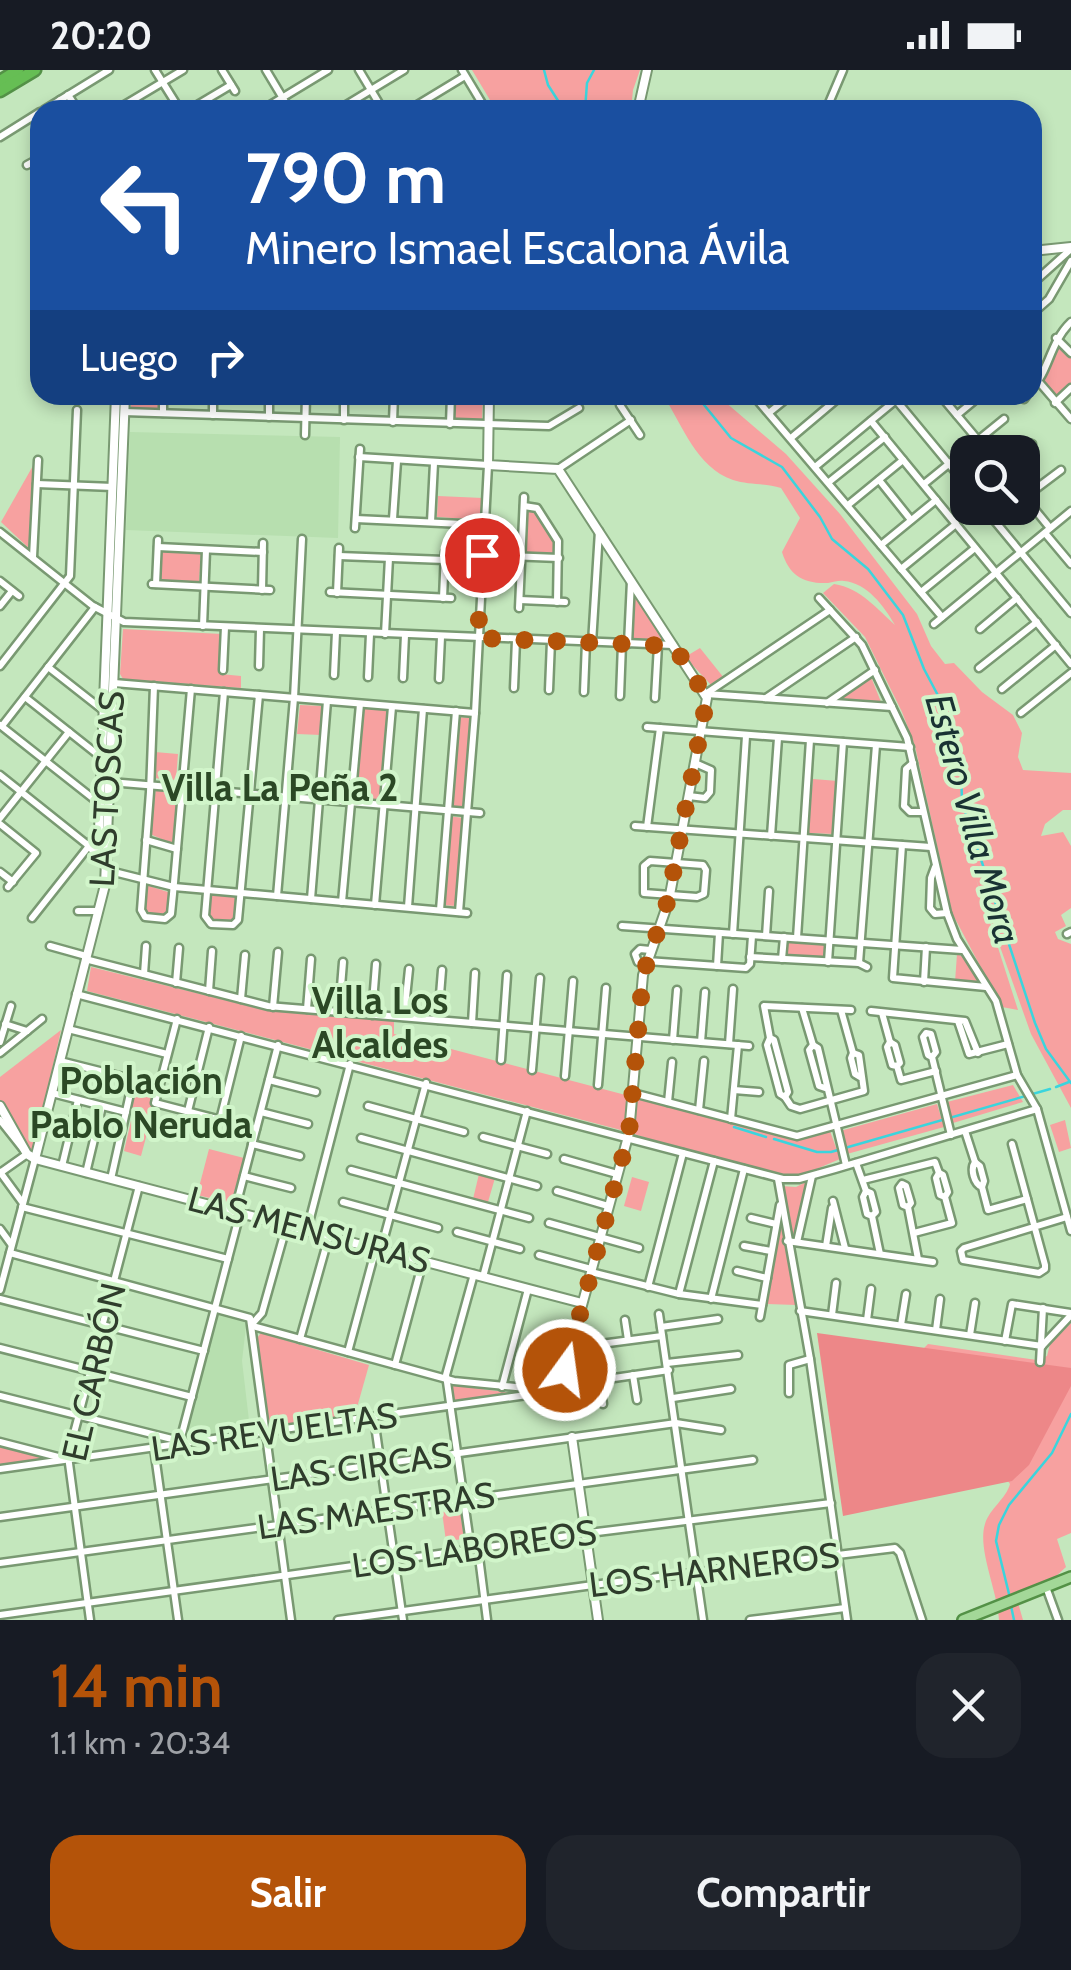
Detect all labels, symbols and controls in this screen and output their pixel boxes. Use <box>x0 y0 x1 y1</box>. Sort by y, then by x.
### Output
text: 20:20 <box>50 12 152 59</box>
text: 790 m <box>245 135 446 221</box>
icon: left <box>80 140 210 270</box>
text: Minero Ismael Escalona Ávila <box>245 221 789 275</box>
icon: right <box>198 330 253 385</box>
text: Luego <box>80 334 178 381</box>
map controls <box>950 435 1040 525</box>
button: search <box>950 435 1040 525</box>
pin <box>440 513 525 598</box>
icon: arrive <box>455 528 510 583</box>
water label: Estero Villa Mora <box>915 688 1032 949</box>
street label: LAS TOSCAS <box>80 690 133 888</box>
district label: Villa La Peña 2 <box>162 764 398 811</box>
district label: Villa Los Alcaldes <box>312 977 448 1068</box>
district label: Población Pablo Neruda <box>30 1057 252 1148</box>
street label: LAS MENSURAS <box>184 1177 435 1282</box>
street label: EL CARBÓN <box>52 1279 135 1465</box>
position arrow <box>513 1318 617 1422</box>
street label: LAS REVUELTAS <box>148 1393 400 1470</box>
street label: LAS CIRCAS <box>268 1433 454 1500</box>
street label: LAS MAESTRAS <box>255 1473 497 1548</box>
street label: LOS LABOREOS <box>349 1510 599 1587</box>
street label: LOS HARNEROS <box>586 1533 842 1606</box>
text: 14 min <box>50 1649 223 1722</box>
button: close <box>916 1653 1021 1758</box>
text: 1.1 km · 20:34 <box>50 1723 230 1762</box>
button: Salir <box>50 1835 526 1950</box>
button: Compartir <box>546 1835 1021 1950</box>

